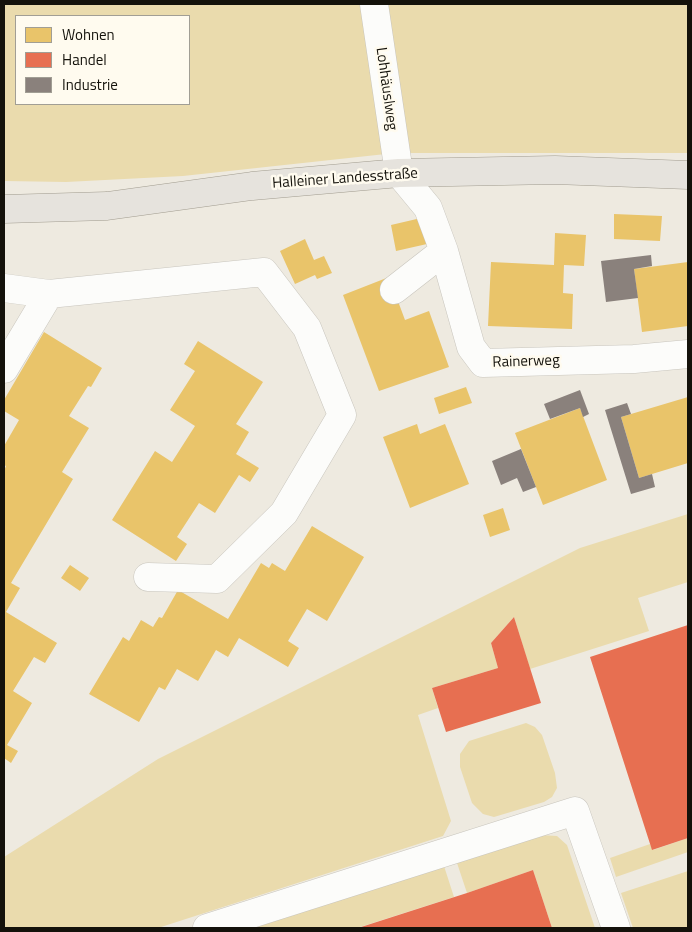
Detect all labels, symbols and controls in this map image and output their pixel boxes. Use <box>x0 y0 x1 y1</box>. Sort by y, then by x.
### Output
legend <box>15 15 190 105</box>
text: Wohnen <box>62 23 115 46</box>
street label: Lohhäuslweg <box>371 46 401 132</box>
text: Handel <box>62 48 107 71</box>
text: Industrie <box>62 73 118 96</box>
street label: Halleiner Landesstraße <box>272 165 418 193</box>
street label: Rainerweg <box>492 352 560 372</box>

